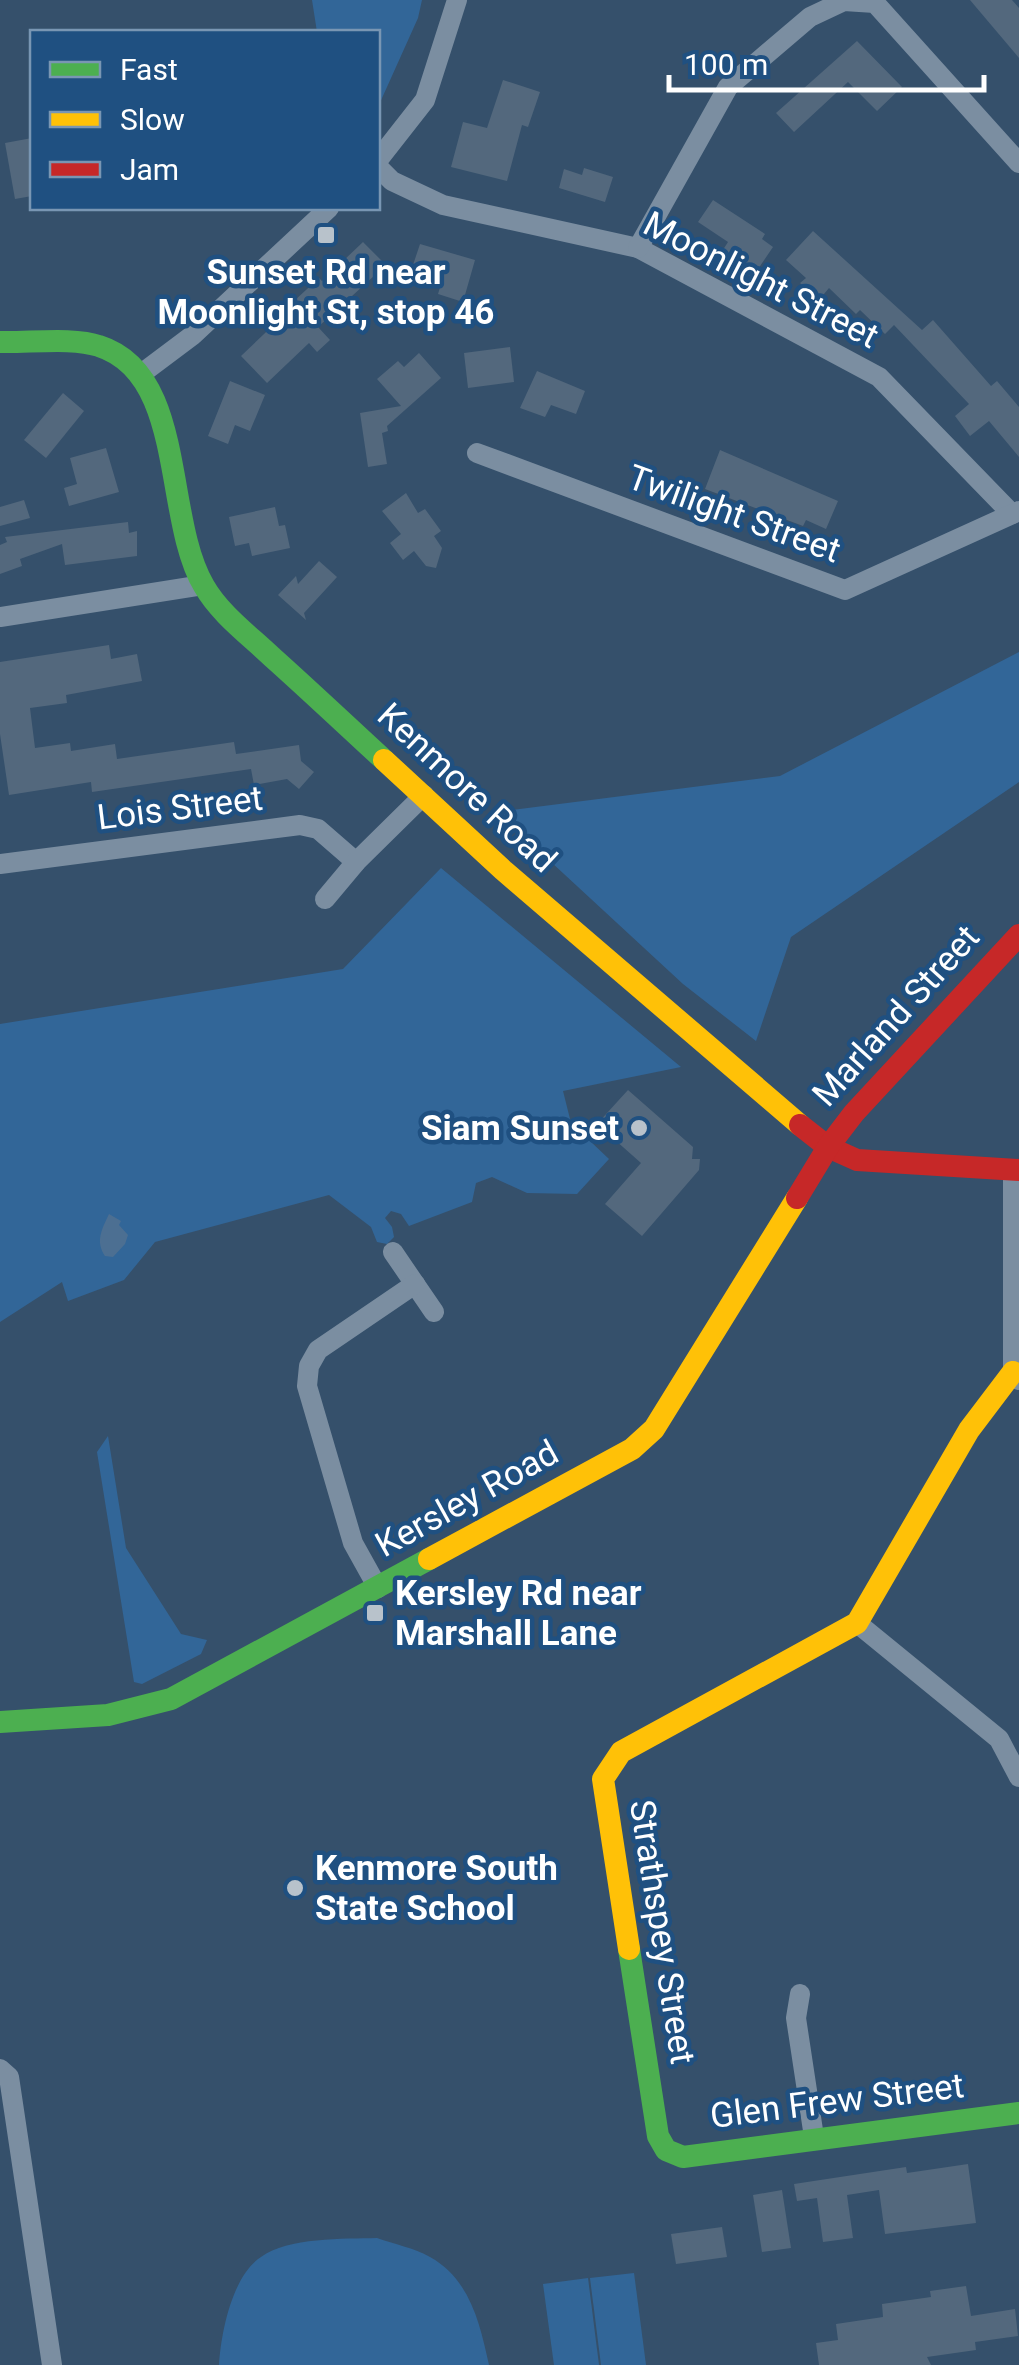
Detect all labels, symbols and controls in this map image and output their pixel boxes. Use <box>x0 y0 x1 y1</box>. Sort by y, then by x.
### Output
legend <box>30 30 380 210</box>
scale bar <box>669 30 984 92</box>
text: 100 m <box>684 47 768 82</box>
text: Fast <box>120 52 178 87</box>
text: Slow <box>120 102 185 137</box>
text: Jam <box>120 152 179 187</box>
street label: Moonlight Street <box>637 203 885 357</box>
marker: Sunset Rd near Moonlight St, stop 46 <box>315 224 337 246</box>
place label: Sunset Rd near Moonlight St, stop 46 <box>158 252 494 333</box>
street label: Twilight Street <box>622 457 846 571</box>
street label: Kenmore Road <box>369 695 565 881</box>
street label: Lois Street <box>95 778 265 838</box>
street label: Marland Street <box>804 917 988 1115</box>
place label: Siam Sunset <box>421 1108 619 1149</box>
marker: Siam Sunset <box>628 1117 650 1139</box>
street label: Kersley Road <box>369 1432 565 1566</box>
place label: Kersley Rd near Marshall Lane <box>395 1573 642 1654</box>
marker: Kersley Rd near Marshall Lane <box>364 1602 386 1624</box>
street label: Strathspey Street <box>621 1797 703 2067</box>
place label: Kenmore South State School <box>315 1848 558 1929</box>
marker: Kenmore South State School <box>284 1877 306 1899</box>
street label: Glen Frew Street <box>708 2065 966 2137</box>

